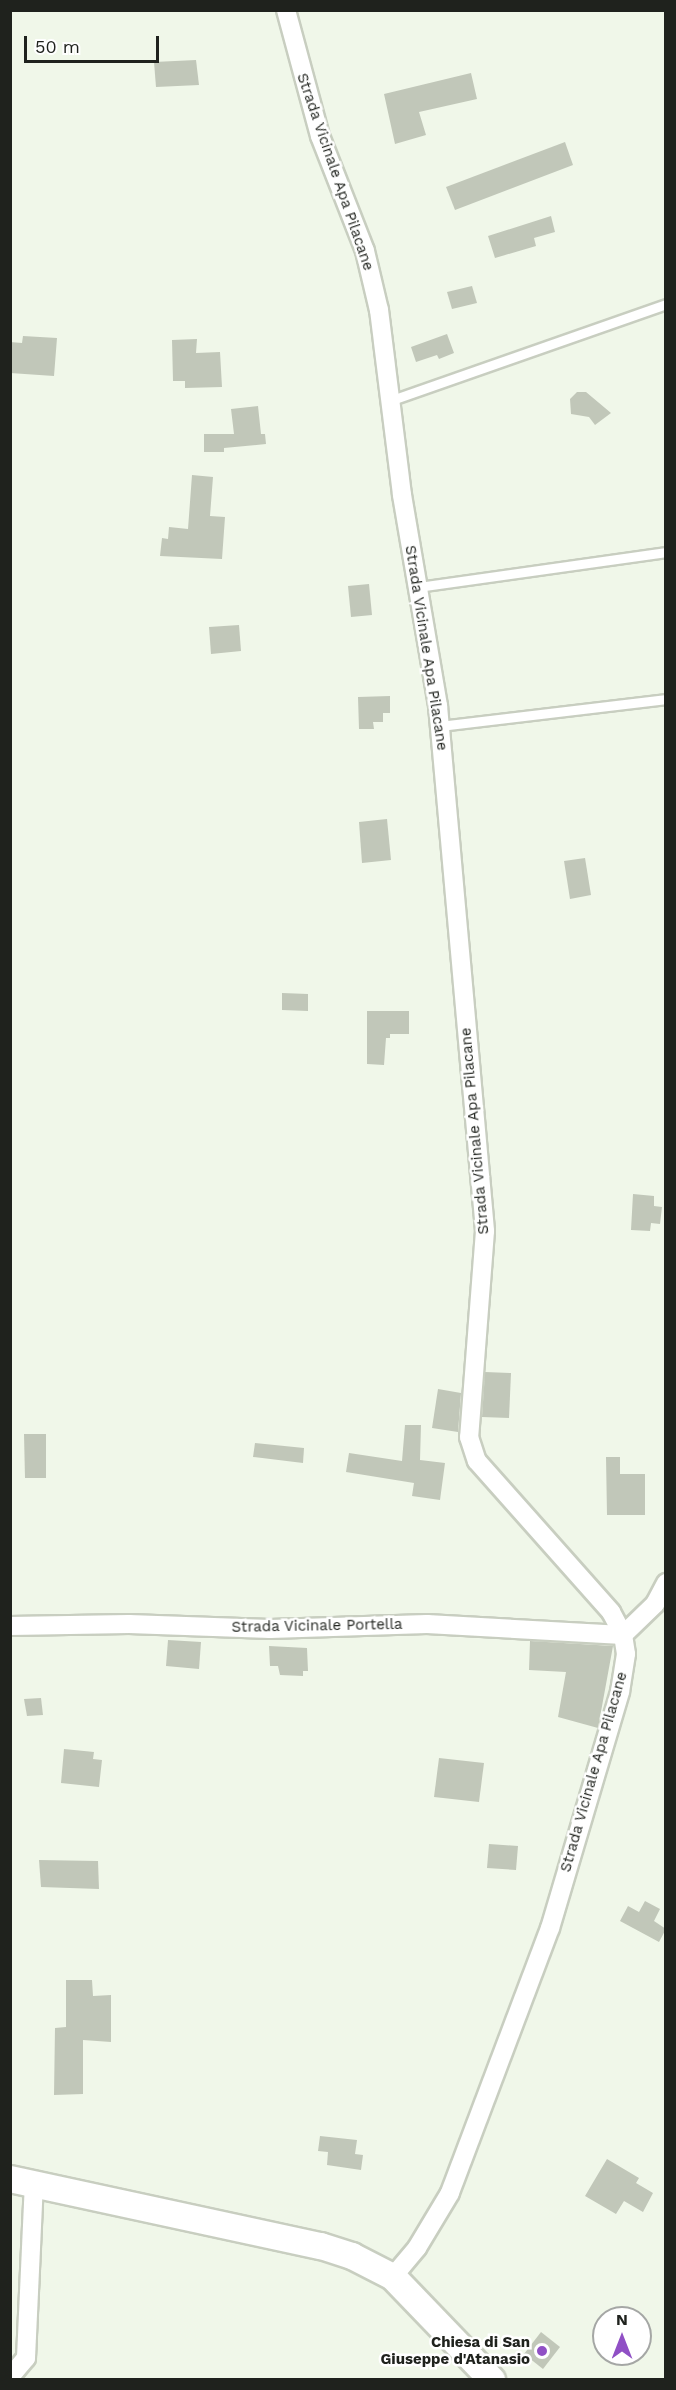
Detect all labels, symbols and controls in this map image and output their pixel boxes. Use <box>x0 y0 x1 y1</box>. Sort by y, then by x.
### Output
scale bar <box>27 24 162 62</box>
text: 50 m <box>35 36 80 57</box>
street label: Strada Vicinale Apa Pilacane <box>292 70 378 274</box>
street label: Strada Vicinale Apa Pilacane <box>401 543 451 753</box>
street label: Strada Vicinale Apa Pilacane <box>457 1026 493 1236</box>
street label: Strada Vicinale Portella <box>231 1616 403 1636</box>
street label: Strada Vicinale Apa Pilacane <box>556 1669 632 1875</box>
north arrow <box>592 2306 652 2366</box>
text: N <box>616 2310 628 2329</box>
place label: Chiesa di San Giuseppe d'Atanasio <box>381 2333 530 2368</box>
marker: Chiesa di San Giuseppe d'Atanasio <box>535 2344 549 2358</box>

